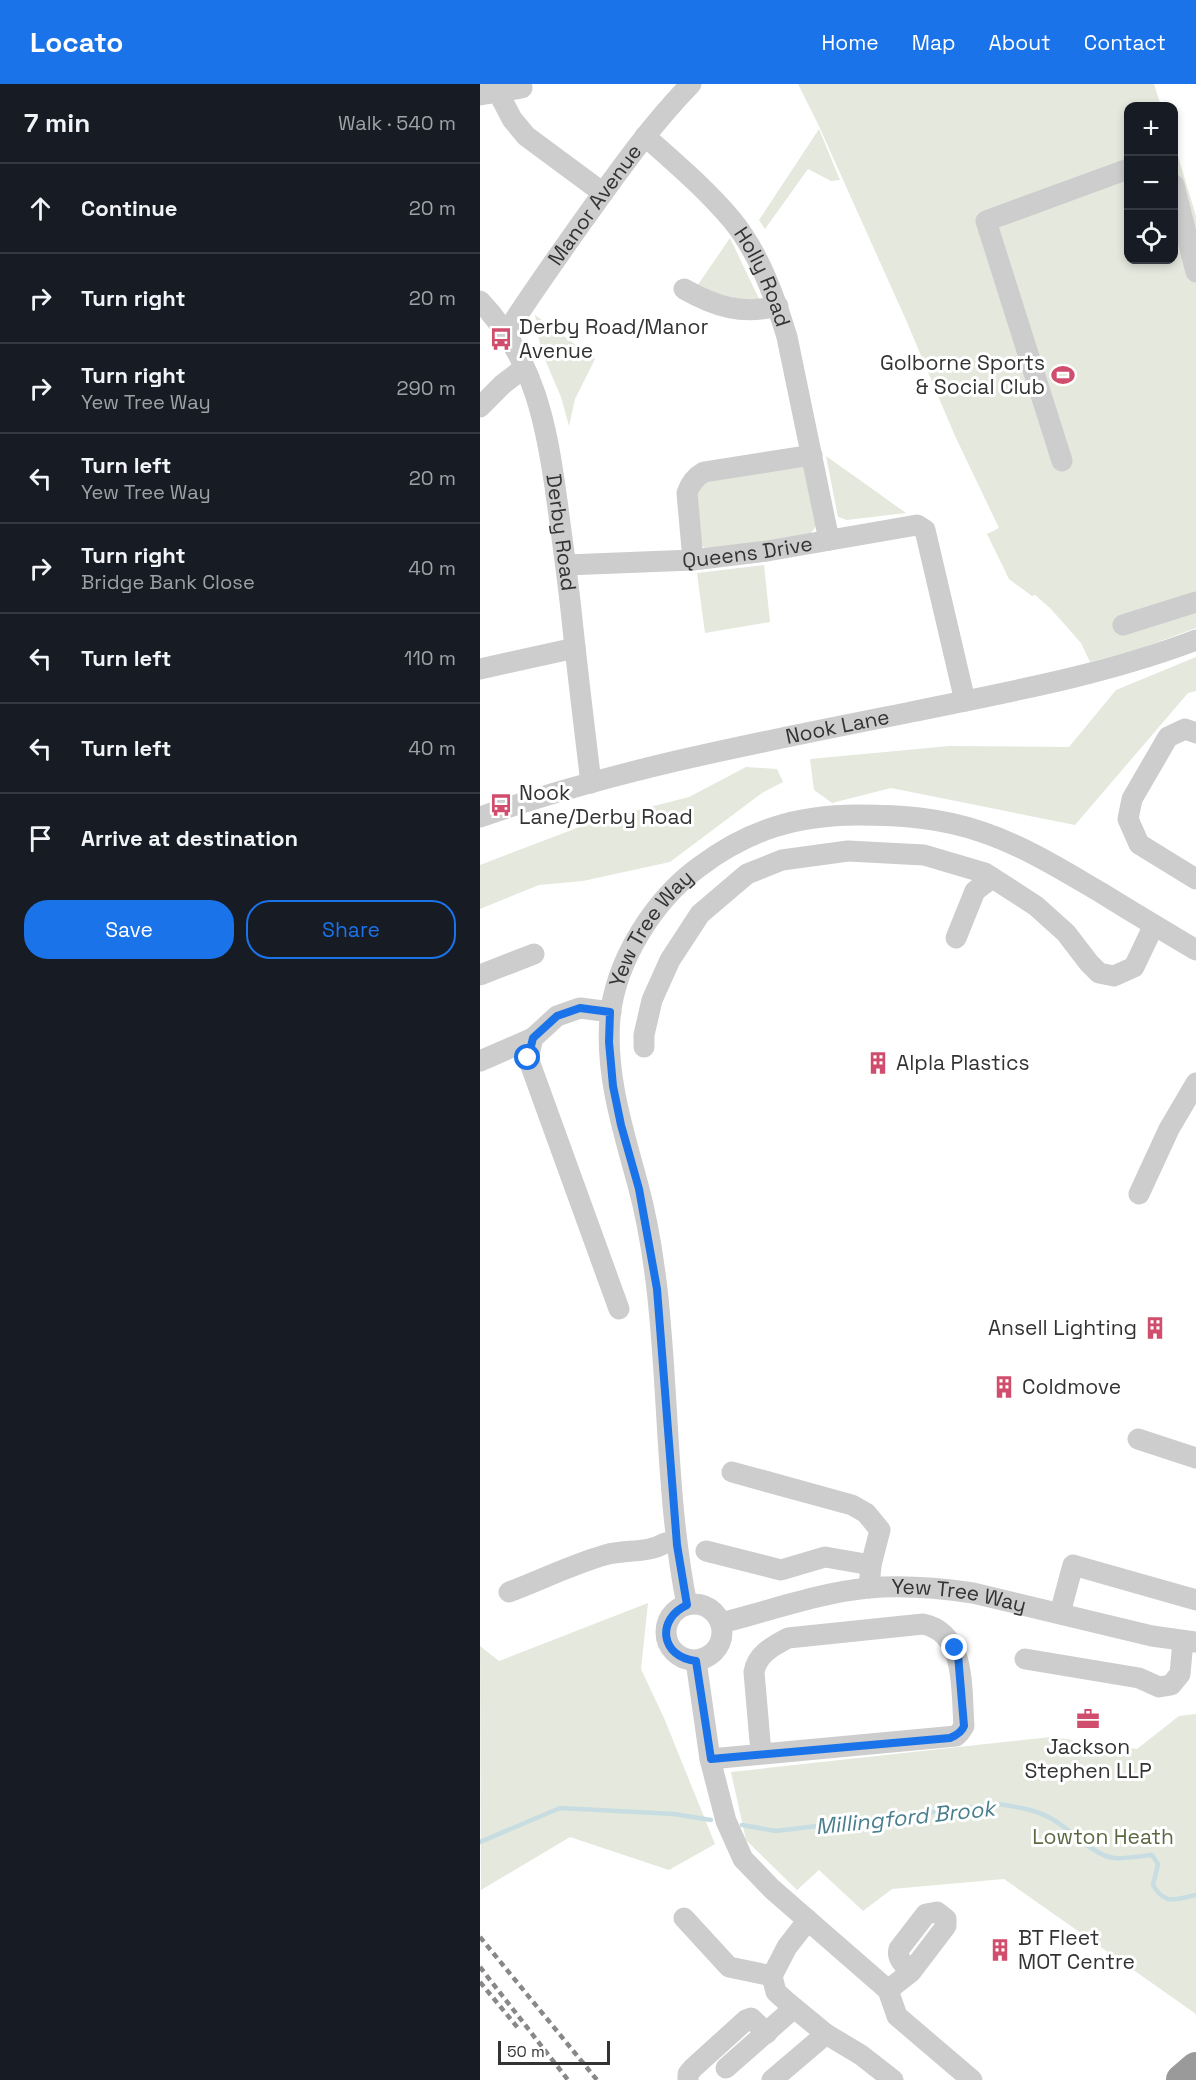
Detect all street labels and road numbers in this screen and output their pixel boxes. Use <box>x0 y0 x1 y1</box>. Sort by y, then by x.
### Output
street label: Manor Avenue <box>542 138 647 271</box>
street label: Holly Road <box>728 221 797 330</box>
street label: Derby Road <box>540 472 583 592</box>
street label: Queens Drive <box>682 529 815 573</box>
street label: Nook Lane <box>783 703 892 750</box>
street label: Yew Tree Way <box>603 864 698 990</box>
street label: Yew Tree Way <box>892 1573 1029 1618</box>

